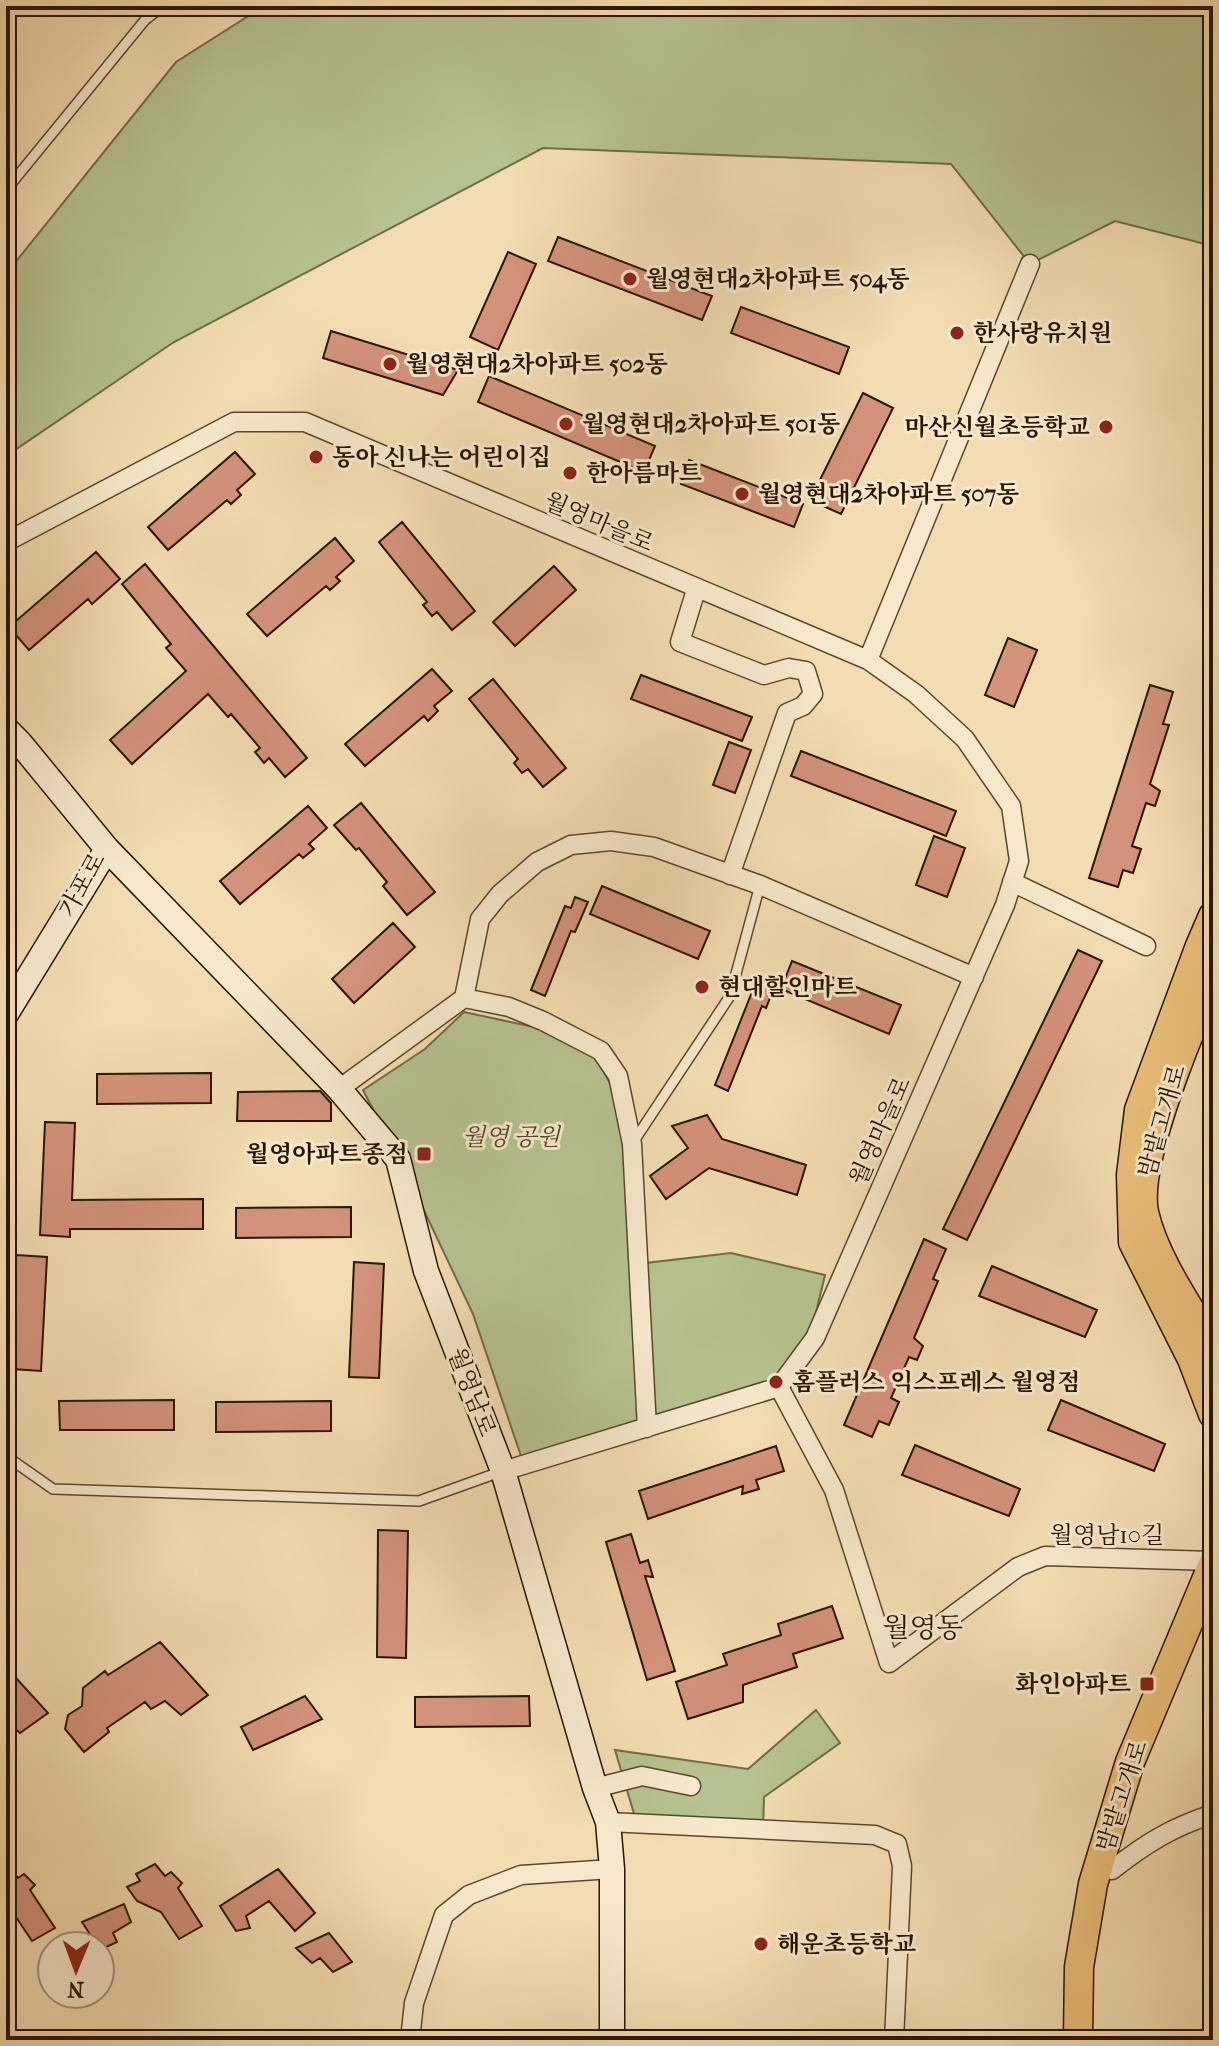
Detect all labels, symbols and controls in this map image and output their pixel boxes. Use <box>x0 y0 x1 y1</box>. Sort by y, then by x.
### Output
place label: 월영현대2차아파트 504동 <box>646 265 910 294</box>
marker: 월영현대2차아파트 504동 <box>621 270 639 288</box>
place label: 한사랑유치원 <box>973 319 1112 347</box>
marker: 한사랑유치원 <box>948 324 966 342</box>
place label: 월영현대2차아파트 502동 <box>406 350 668 378</box>
marker: 월영현대2차아파트 502동 <box>381 355 399 373</box>
place label: 월영현대2차아파트 501동 <box>582 410 840 438</box>
place label: 마산신월초등학교 <box>905 413 1090 441</box>
marker: 월영현대2차아파트 501동 <box>557 415 575 433</box>
marker: 마산신월초등학교 <box>1097 418 1115 436</box>
place label: 동아 신나는 어린이집 <box>332 443 551 471</box>
marker: 동아 신나는 어린이집 <box>307 448 325 466</box>
place label: 한아름마트 <box>586 459 702 487</box>
marker: 한아름마트 <box>561 464 579 482</box>
place label: 월영현대2차아파트 507동 <box>758 480 1019 508</box>
marker: 월영현대2차아파트 507동 <box>733 485 751 503</box>
street label: 월영마을로 <box>540 486 658 558</box>
street label: 가포로 <box>53 848 111 922</box>
place label: 현대할인마트 <box>718 973 857 1001</box>
marker: 현대할인마트 <box>693 978 711 996</box>
street label: 밤밭고개로 <box>1133 1061 1191 1181</box>
street label: 월영마을로 <box>844 1072 916 1190</box>
park label: 월영 공원 <box>462 1123 562 1151</box>
place label: 월영아파트종점 <box>246 1140 408 1168</box>
marker: 월영아파트종점 <box>415 1145 433 1163</box>
street label: 월영남로 <box>442 1344 502 1440</box>
place label: 홈플러스 익스프레스 월영점 <box>792 1368 1081 1396</box>
marker: 홈플러스 익스프레스 월영점 <box>767 1373 785 1391</box>
street label: 월영남10길 <box>1050 1521 1164 1549</box>
district label: 월영동 <box>882 1611 964 1644</box>
place label: 화인아파트 <box>1015 1670 1131 1698</box>
marker: 화인아파트 <box>1138 1675 1156 1693</box>
street label: 밤밭고개로 <box>1091 1737 1153 1855</box>
north arrow <box>36 1930 116 2010</box>
place label: 해운초등학교 <box>777 1930 916 1958</box>
marker: 해운초등학교 <box>752 1935 770 1953</box>
text: N <box>67 1976 84 2002</box>

